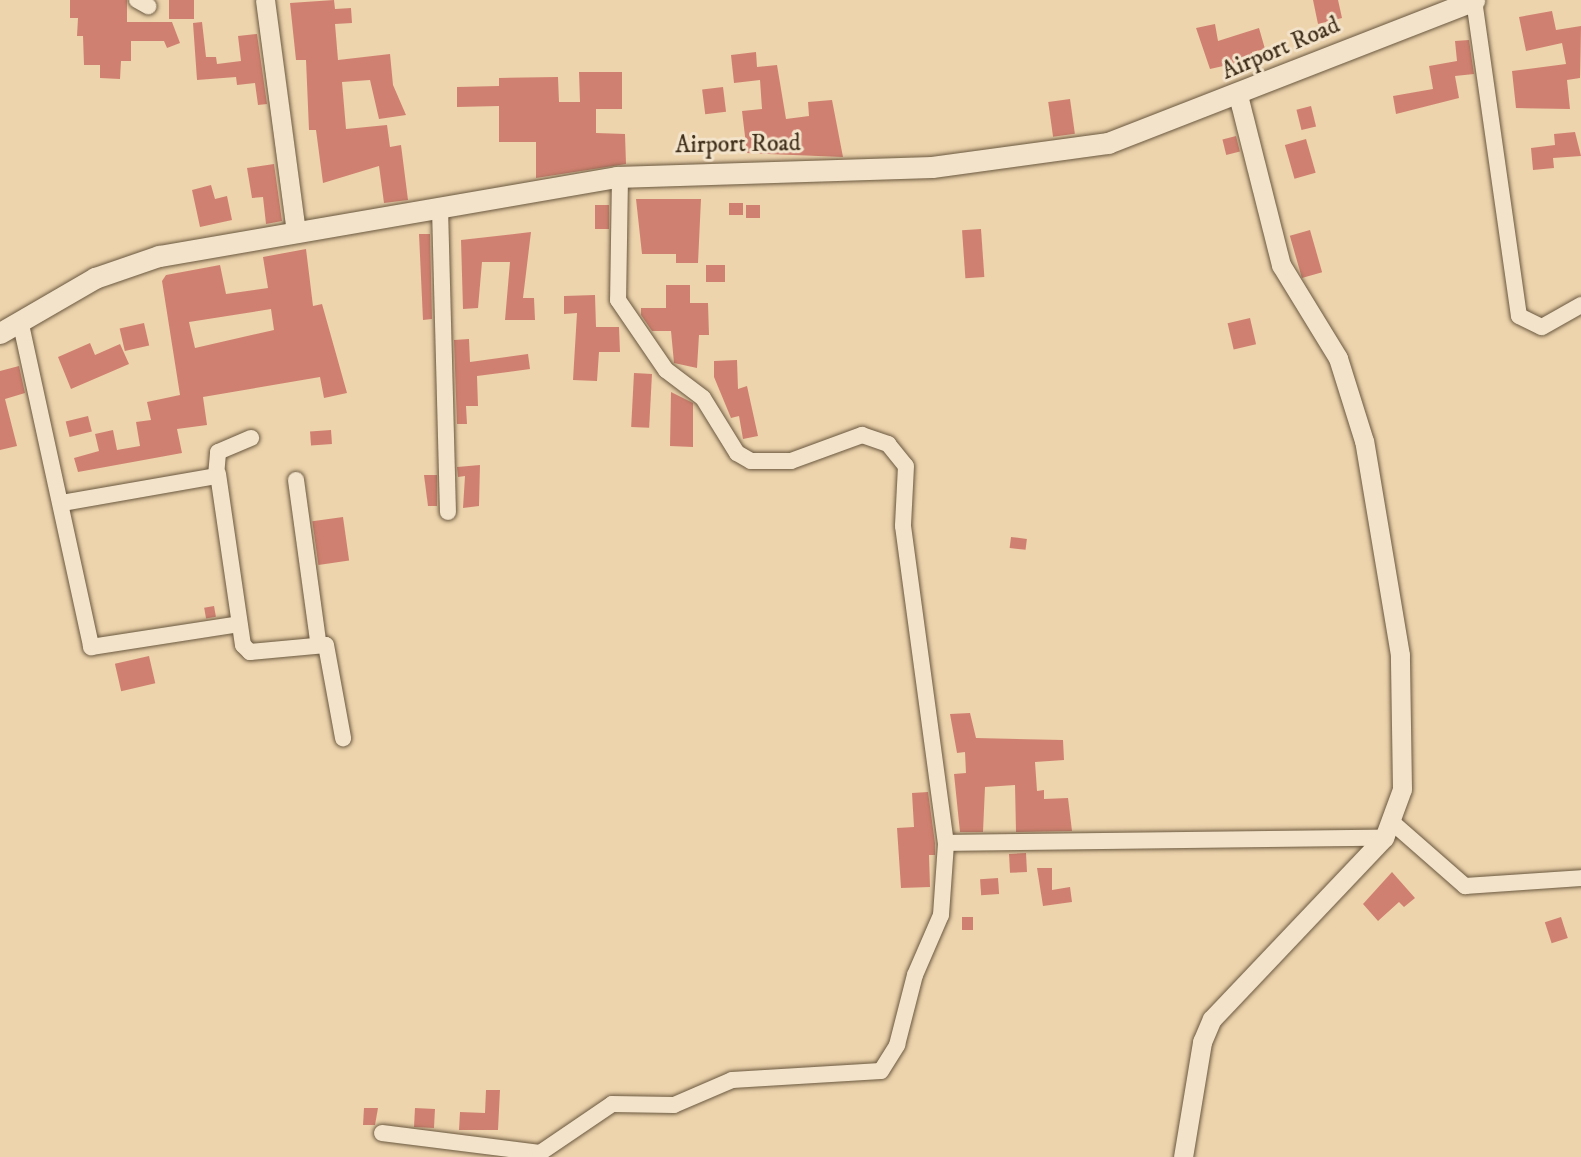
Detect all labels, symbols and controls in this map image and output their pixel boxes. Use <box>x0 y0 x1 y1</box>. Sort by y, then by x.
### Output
street label: Airport Road <box>1218 11 1344 87</box>
street label: Airport Road <box>675 130 801 160</box>

